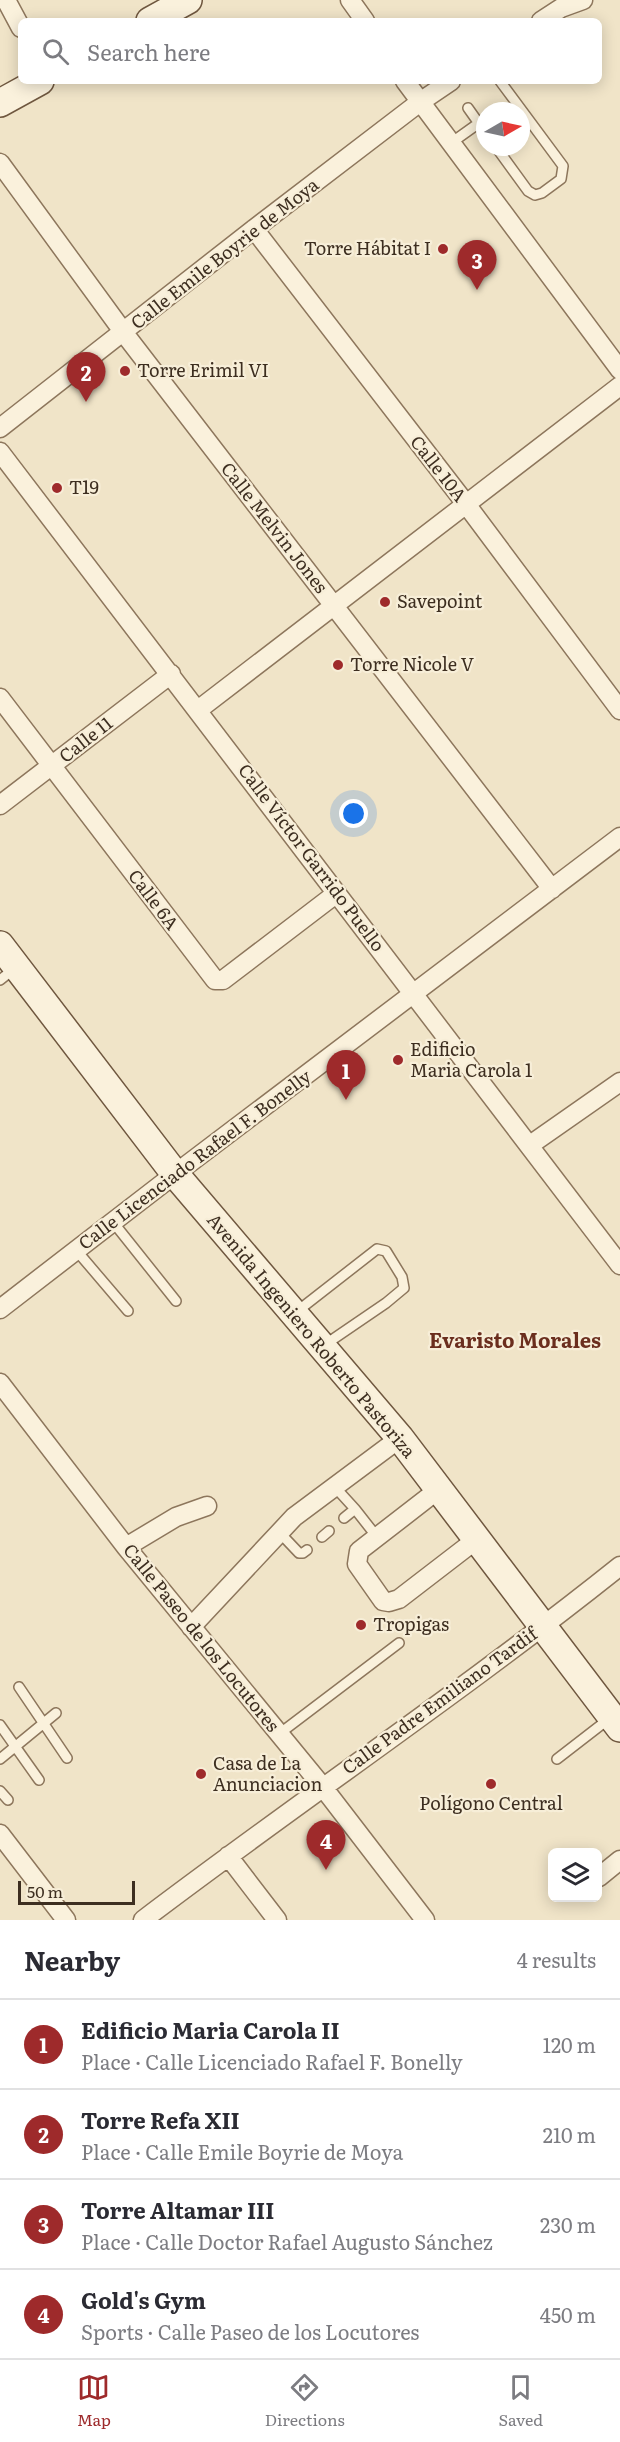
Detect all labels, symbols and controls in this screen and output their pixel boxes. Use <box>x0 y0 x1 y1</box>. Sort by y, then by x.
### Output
search box <box>18 18 602 84</box>
icon: search <box>39 35 72 68</box>
text: Search here <box>87 35 210 68</box>
north arrow <box>476 102 530 156</box>
street label: Calle Emile Boyrie de Moya <box>124 171 324 335</box>
place label: Torre Hábitat I <box>304 234 431 261</box>
pin: 3 <box>458 240 496 290</box>
marker: Torre Hábitat I <box>436 242 450 256</box>
pin: 2 <box>66 352 106 402</box>
place label: Torre Erimil VI <box>137 356 269 383</box>
marker: Torre Erimil VI <box>118 364 132 378</box>
street label: Calle 10A <box>405 429 474 507</box>
street label: Calle Melvin Jones <box>215 456 335 598</box>
place label: T19 <box>69 473 99 500</box>
marker: T19 <box>50 481 64 495</box>
place label: Savepoint <box>397 587 483 614</box>
marker: Savepoint <box>378 595 392 609</box>
place label: Torre Nicole V <box>350 650 474 677</box>
marker: Torre Nicole V <box>331 658 345 672</box>
street label: Calle 11 <box>53 709 118 768</box>
street label: Calle Víctor Garrido Puello <box>232 757 392 957</box>
your location <box>339 799 368 828</box>
street label: Calle 6A <box>122 863 186 935</box>
place label: Edificio Maria Carola 1 <box>410 1035 532 1083</box>
pin: 1 <box>326 1050 366 1100</box>
marker: Edificio Maria Carola 1 <box>391 1053 405 1067</box>
street label: Calle Licenciado Rafael F. Bonelly <box>72 1062 317 1255</box>
street label: Avenida Ingeniero Roberto Pastoriza <box>201 1207 423 1464</box>
district label: Evaristo Morales <box>429 1324 601 1354</box>
street label: Calle Paseo de los Locutores <box>118 1537 287 1737</box>
place label: Tropigas <box>373 1610 449 1637</box>
street label: Calle Padre Emiliano Tardif <box>336 1618 544 1780</box>
marker: Tropigas <box>354 1618 368 1632</box>
place label: Casa de La Anunciacion <box>213 1749 322 1797</box>
marker: Casa de La Anunciacion <box>194 1767 208 1781</box>
marker: Polígono Central <box>484 1777 498 1791</box>
place label: Polígono Central <box>419 1789 563 1816</box>
pin: 4 <box>306 1820 346 1870</box>
map controls <box>548 1848 602 1902</box>
button: layers <box>548 1848 602 1902</box>
scale bar <box>18 1878 135 1906</box>
text: 50 m <box>27 1879 63 1903</box>
text: Nearby <box>24 1940 120 1979</box>
text: 4 results <box>517 1944 596 1974</box>
text: Edificio Maria Carola II <box>81 2013 340 2046</box>
text: 1 <box>39 2029 48 2059</box>
text: 120 m <box>543 2029 596 2059</box>
text: Place · Calle Licenciado Rafael F. Bonelly <box>81 2046 462 2076</box>
text: Torre Refa XII <box>81 2103 240 2136</box>
text: 2 <box>38 2119 49 2149</box>
text: 210 m <box>543 2119 596 2149</box>
text: Place · Calle Emile Boyrie de Moya <box>81 2136 403 2166</box>
text: Torre Altamar III <box>81 2193 274 2226</box>
text: 3 <box>38 2209 49 2239</box>
text: 230 m <box>540 2209 596 2239</box>
text: Place · Calle Doctor Rafael Augusto Sánchez <box>81 2226 493 2256</box>
text: Gold's Gym <box>81 2283 206 2316</box>
text: 4 <box>37 2299 50 2329</box>
text: 450 m <box>540 2299 596 2329</box>
text: Sports · Calle Paseo de los Locutores <box>81 2316 419 2346</box>
tab: Map <box>77 2371 111 2431</box>
tab: Directions <box>265 2371 345 2431</box>
tab: Saved <box>499 2371 543 2431</box>

